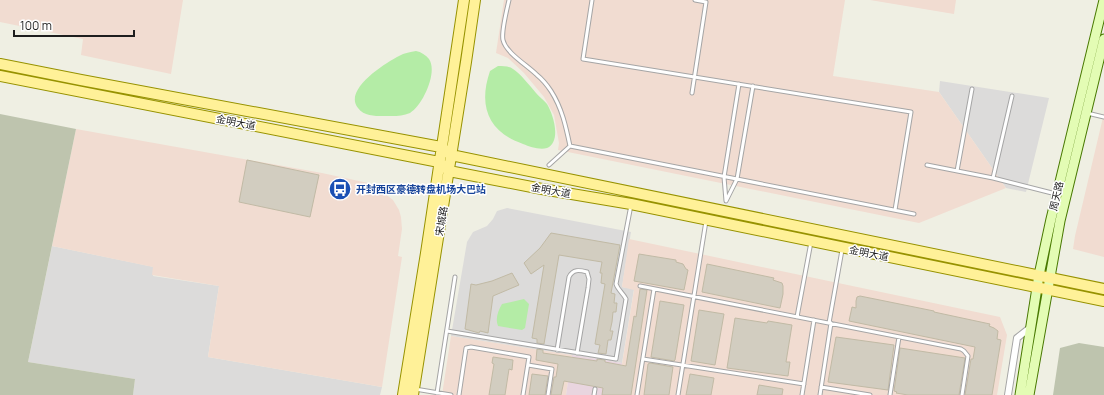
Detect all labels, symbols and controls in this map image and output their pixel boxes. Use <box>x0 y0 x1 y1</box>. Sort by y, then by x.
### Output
scale bar <box>14 12 134 38</box>
text: 100 m <box>20 17 52 34</box>
street label: 金明大道 <box>215 111 257 133</box>
bus stop icon: 开封西区豪德转盘机场大巴站 <box>327 176 353 202</box>
street label: 金明大道 <box>530 180 572 200</box>
street label: 周天路 <box>1046 180 1066 212</box>
place label: 开封西区豪德转盘机场大巴站 <box>356 182 486 196</box>
street label: 宋城路 <box>432 205 450 237</box>
street label: 金明大道 <box>848 242 890 264</box>

